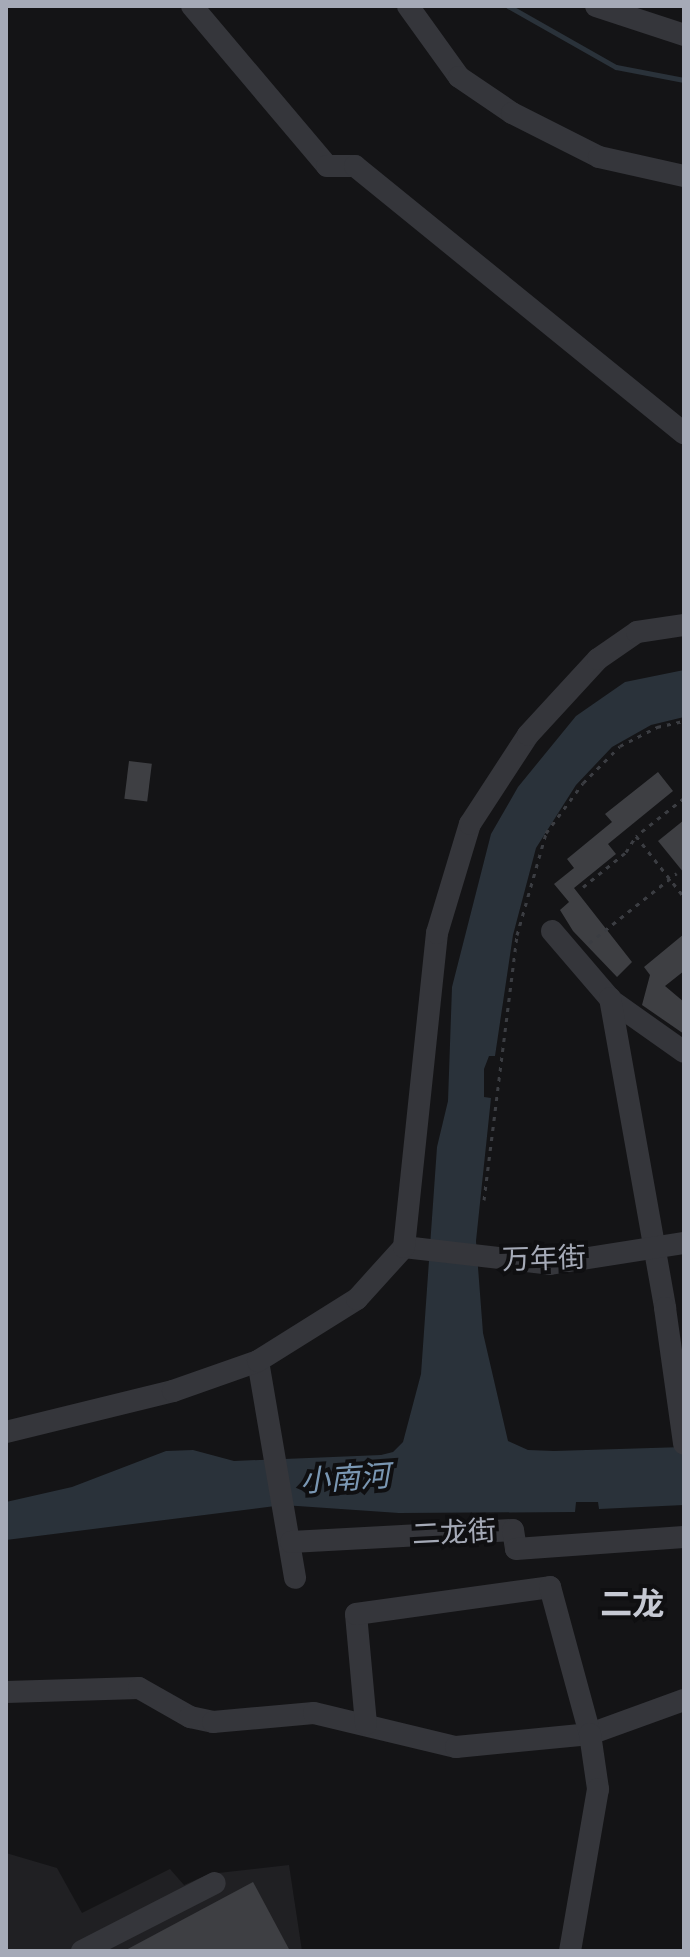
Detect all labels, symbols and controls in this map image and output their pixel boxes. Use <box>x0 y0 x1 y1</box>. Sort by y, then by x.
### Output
street label: 万年街 <box>501 1241 587 1277</box>
water label: 小南河 <box>299 1459 391 1501</box>
street label: 二龙街 <box>411 1514 497 1552</box>
district label: 二龙 <box>600 1586 664 1624</box>

